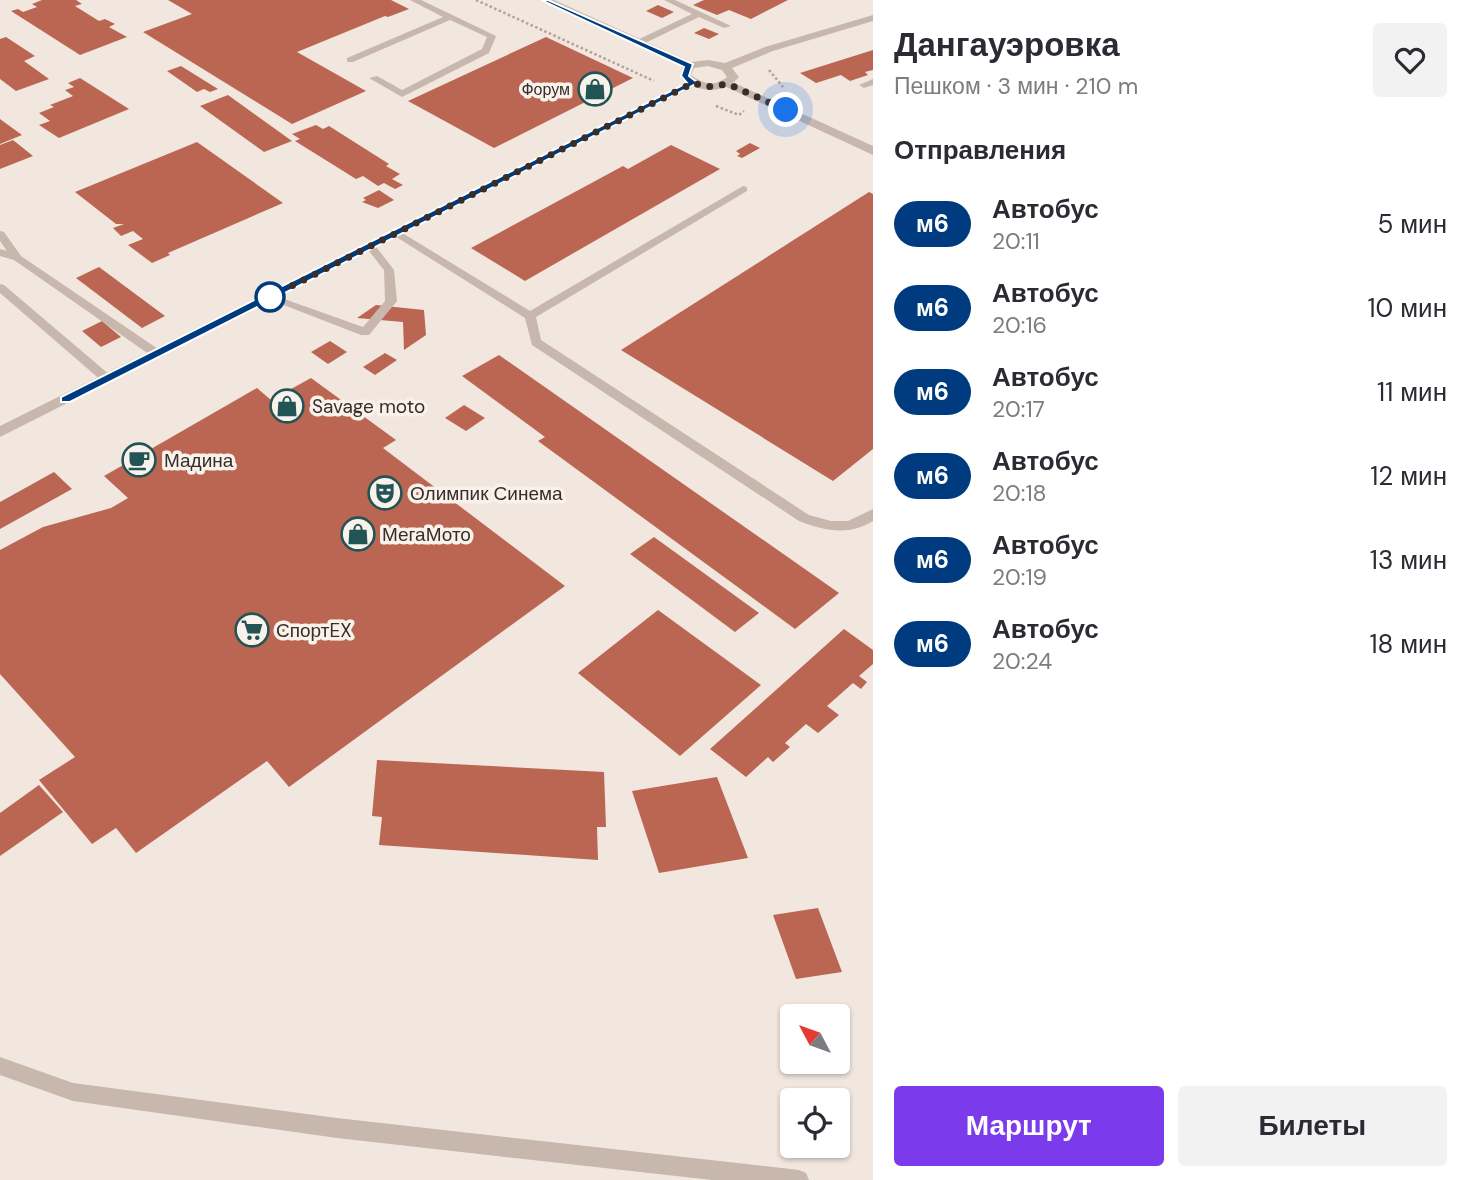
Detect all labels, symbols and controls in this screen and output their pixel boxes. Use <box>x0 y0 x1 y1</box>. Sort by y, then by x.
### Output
text: Дангауэровка <box>894 23 1120 66</box>
button: heart <box>1373 23 1447 97</box>
shop icon: Форум <box>576 70 614 108</box>
text: Пешком · 3 мин · 210 m <box>894 71 1138 101</box>
place label: Форум <box>521 79 570 100</box>
your location <box>768 92 803 127</box>
text: Отправления <box>894 133 1066 167</box>
text: Автобус <box>992 192 1099 226</box>
text: 5 мин <box>1377 207 1447 241</box>
text: м6 <box>916 208 949 239</box>
text: 20:11 <box>992 226 1040 256</box>
text: Автобус <box>992 276 1099 310</box>
unlabelled marker <box>255 282 285 312</box>
text: 10 мин <box>1367 291 1447 325</box>
text: м6 <box>916 292 949 323</box>
text: 20:16 <box>992 310 1047 340</box>
text: Автобус <box>992 360 1099 394</box>
text: 11 мин <box>1377 375 1447 409</box>
text: м6 <box>916 376 949 407</box>
shop icon: Savage moto <box>268 387 306 425</box>
place label: Savage moto <box>312 394 425 419</box>
text: 20:17 <box>992 394 1045 424</box>
cafe icon: Мадина <box>120 441 158 479</box>
text: Автобус <box>992 444 1099 478</box>
place label: Мадина <box>164 448 234 473</box>
text: 12 мин <box>1370 459 1447 493</box>
text: м6 <box>916 460 949 491</box>
theatre icon: Олимпик Синема <box>366 474 404 512</box>
text: 20:18 <box>992 478 1047 508</box>
place label: Олимпик Синема <box>410 481 563 506</box>
shop icon: МегаМото <box>339 515 377 553</box>
place label: МегаМото <box>382 522 471 547</box>
text: Автобус <box>992 528 1099 562</box>
text: 13 мин <box>1370 543 1447 577</box>
text: м6 <box>916 544 949 575</box>
text: 20:19 <box>992 562 1047 592</box>
supermarket icon: СпортEX <box>233 611 271 649</box>
text: Автобус <box>992 612 1099 646</box>
place label: СпортEX <box>276 618 352 643</box>
text: 18 мин <box>1369 627 1447 661</box>
text: м6 <box>916 628 949 659</box>
text: 20:24 <box>992 646 1052 676</box>
north arrow <box>780 1004 850 1074</box>
map controls <box>780 1004 850 1158</box>
button: Маршрут <box>894 1086 1164 1166</box>
button: Билеты <box>1178 1086 1447 1166</box>
button: locate <box>780 1088 850 1158</box>

